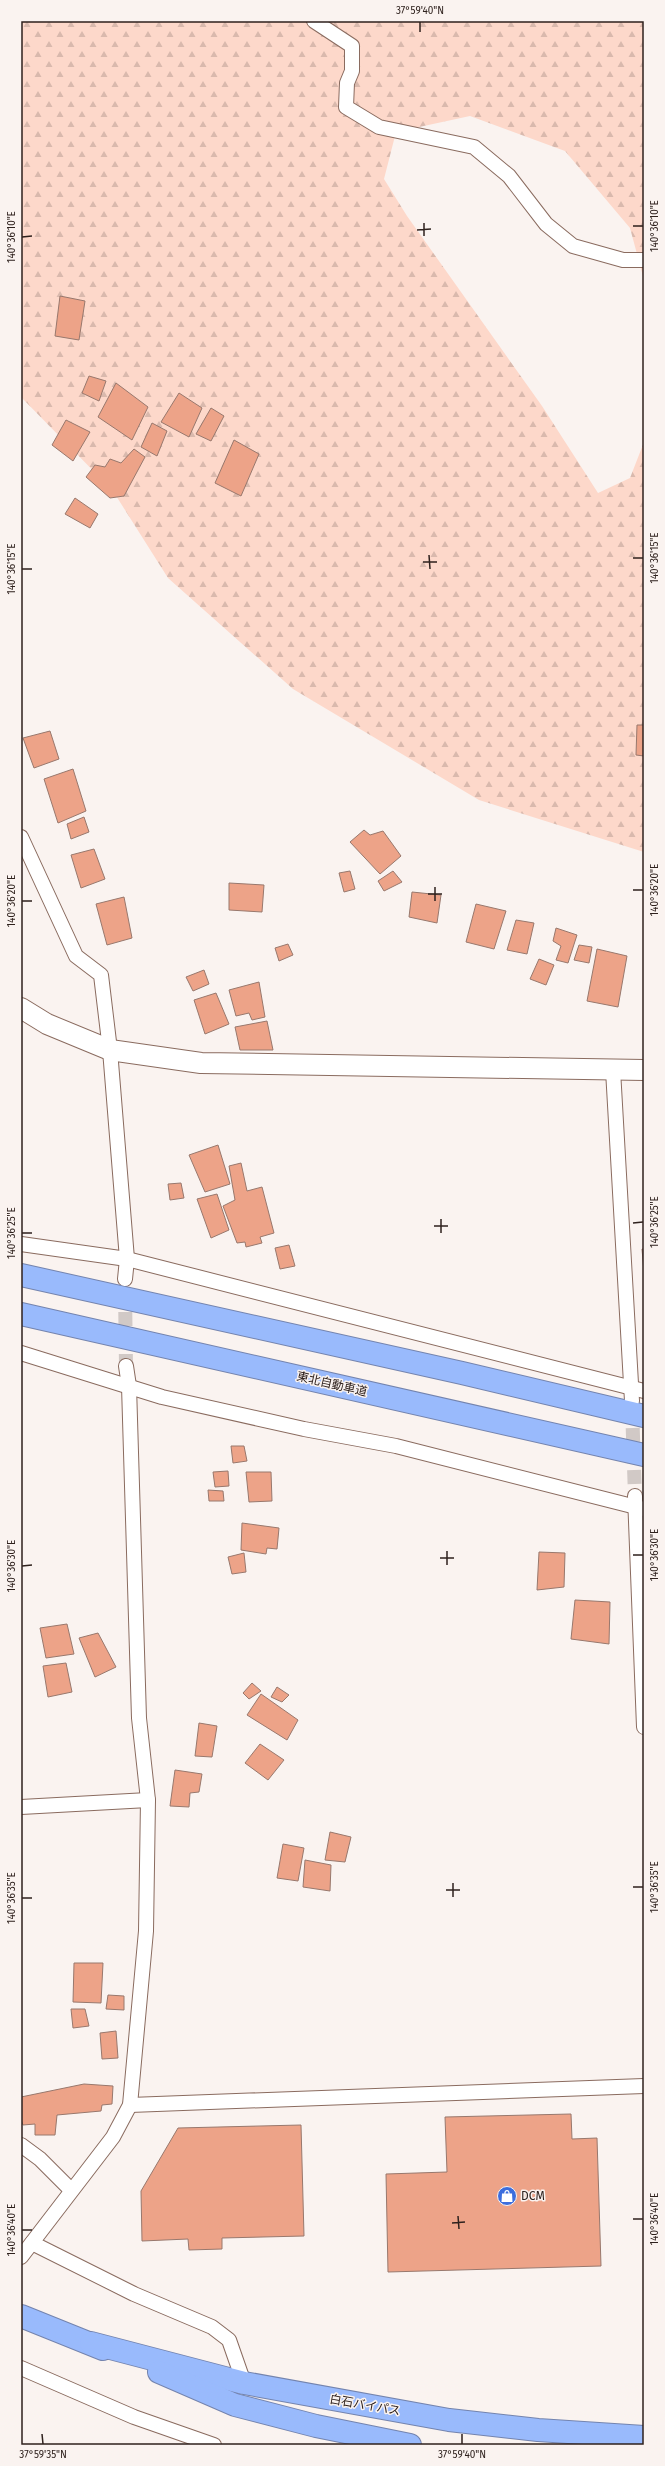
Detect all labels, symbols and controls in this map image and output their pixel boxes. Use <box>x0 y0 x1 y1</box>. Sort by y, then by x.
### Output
text: 37°59'40"N <box>396 5 444 17</box>
text: 140°36'10"E <box>649 200 661 252</box>
text: 140°36'10"E <box>6 211 18 263</box>
text: 140°36'15"E <box>649 532 661 584</box>
text: 140°36'15"E <box>6 543 18 595</box>
text: 140°36'20"E <box>649 864 661 916</box>
text: 140°36'20"E <box>6 875 18 927</box>
text: 140°36'25"E <box>649 1196 661 1248</box>
text: 140°36'25"E <box>6 1207 18 1259</box>
street label: 東北自動車道 <box>295 1369 369 1399</box>
text: 140°36'30"E <box>649 1529 661 1581</box>
text: 140°36'30"E <box>6 1540 18 1592</box>
text: 140°36'35"E <box>649 1861 661 1913</box>
text: 140°36'35"E <box>6 1872 18 1924</box>
shop icon: DCM <box>496 2185 518 2207</box>
place label: DCM <box>521 2189 545 2203</box>
text: 140°36'40"E <box>649 2193 661 2245</box>
text: 140°36'40"E <box>6 2204 18 2256</box>
street label: 白石バイパス <box>328 2392 402 2418</box>
text: 37°59'35"N <box>19 2449 67 2461</box>
text: 37°59'40"N <box>438 2449 486 2461</box>

